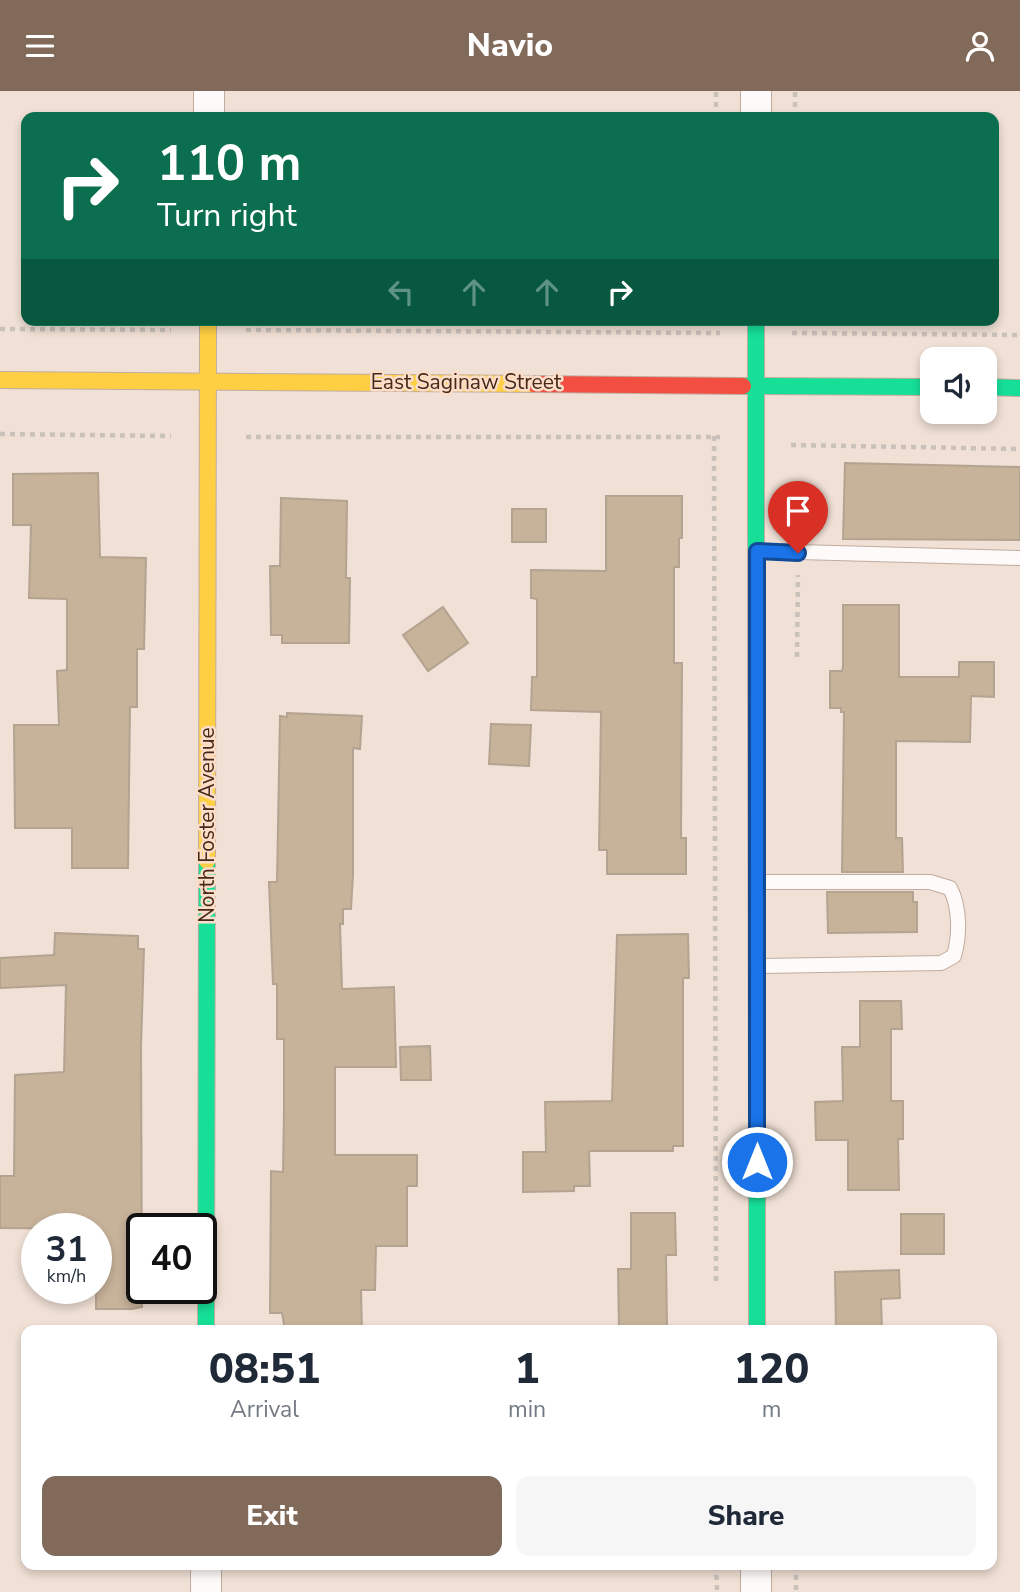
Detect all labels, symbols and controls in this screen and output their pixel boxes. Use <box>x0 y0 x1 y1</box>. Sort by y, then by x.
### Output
text: Navio <box>467 24 553 67</box>
icon: menu <box>21 27 59 65</box>
icon: person <box>961 27 999 65</box>
text: 110 m <box>157 130 301 197</box>
icon: right <box>42 140 133 231</box>
text: Turn right <box>157 194 297 237</box>
icon: left <box>382 273 420 311</box>
icon: ahead <box>455 273 493 311</box>
icon: ahead <box>528 273 566 311</box>
icon: right <box>601 273 639 311</box>
map controls <box>920 347 997 424</box>
button: sound <box>920 347 997 424</box>
street label: East Saginaw Street <box>371 368 562 396</box>
pin <box>768 481 828 553</box>
icon: arrive <box>779 492 817 530</box>
street label: North Foster Avenue <box>193 727 221 923</box>
position arrow <box>720 1125 794 1199</box>
speed limit sign: 40 <box>126 1213 217 1304</box>
text: 31 <box>45 1226 88 1273</box>
text: km/h <box>47 1264 86 1288</box>
text: 08:51 <box>209 1341 320 1398</box>
text: 1 <box>514 1341 540 1398</box>
text: 120 <box>734 1341 809 1398</box>
text: Arrival <box>230 1394 299 1425</box>
text: min <box>508 1394 546 1425</box>
text: m <box>762 1394 781 1425</box>
button: Exit <box>42 1476 502 1556</box>
button: Share <box>516 1476 976 1556</box>

